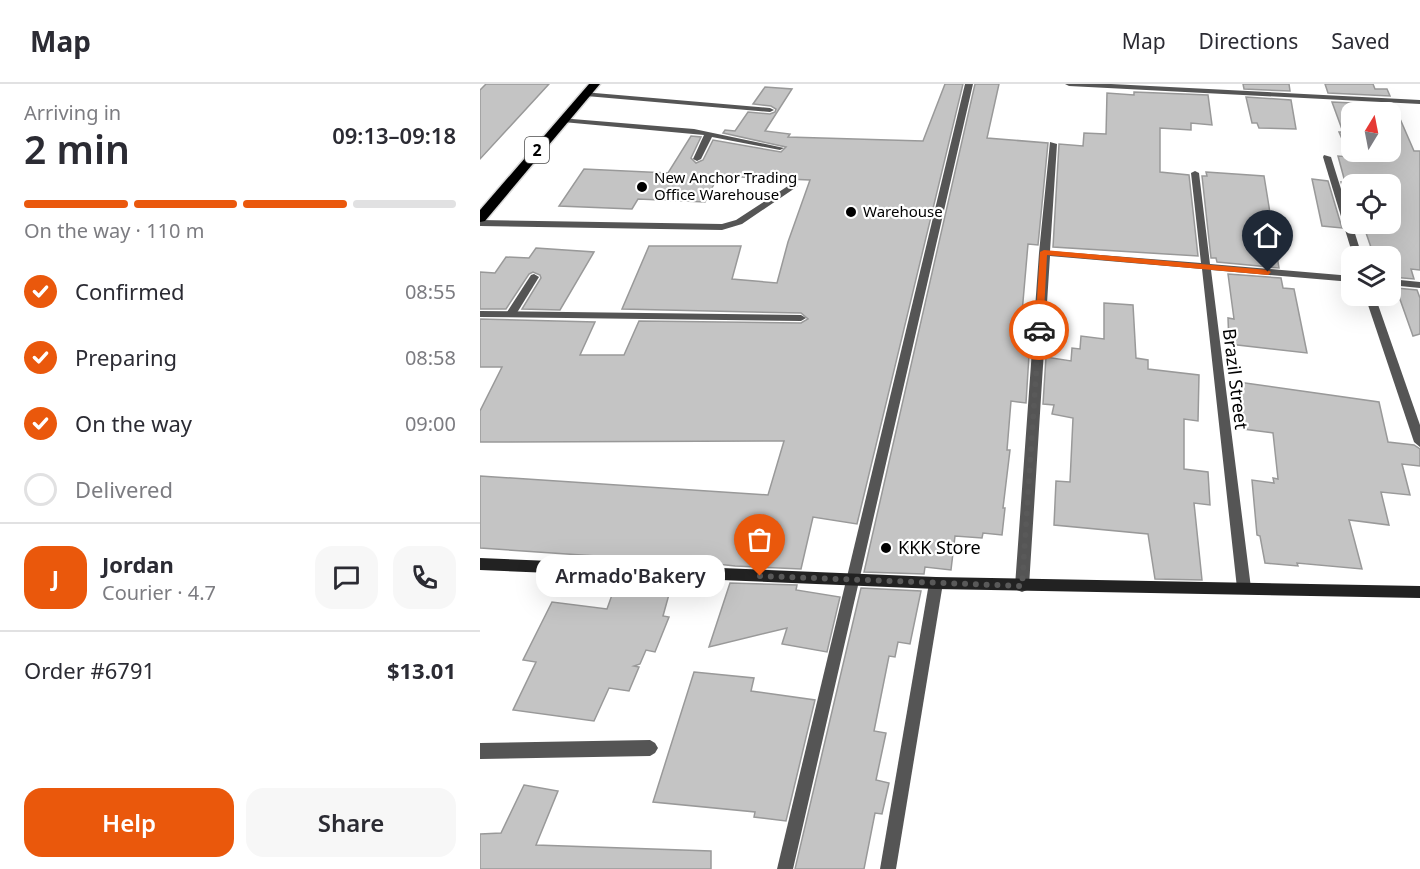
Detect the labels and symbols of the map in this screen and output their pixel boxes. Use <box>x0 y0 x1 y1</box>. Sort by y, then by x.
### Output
north arrow <box>1341 102 1401 162</box>
road number: 2 <box>525 137 549 163</box>
place label: New Anchor Trading Office Warehouse <box>654 167 797 204</box>
marker: New Anchor Trading Office Warehouse <box>635 180 649 194</box>
place label: Warehouse <box>863 201 943 221</box>
marker: Warehouse <box>844 205 858 219</box>
pin <box>1242 210 1293 272</box>
courier <box>1009 300 1069 360</box>
street label: Brazil Street <box>1218 327 1254 431</box>
pin <box>734 514 785 576</box>
place label: KKK Store <box>898 535 981 559</box>
marker: KKK Store <box>879 541 893 555</box>
callout: Armado'Bakery <box>535 555 724 597</box>

